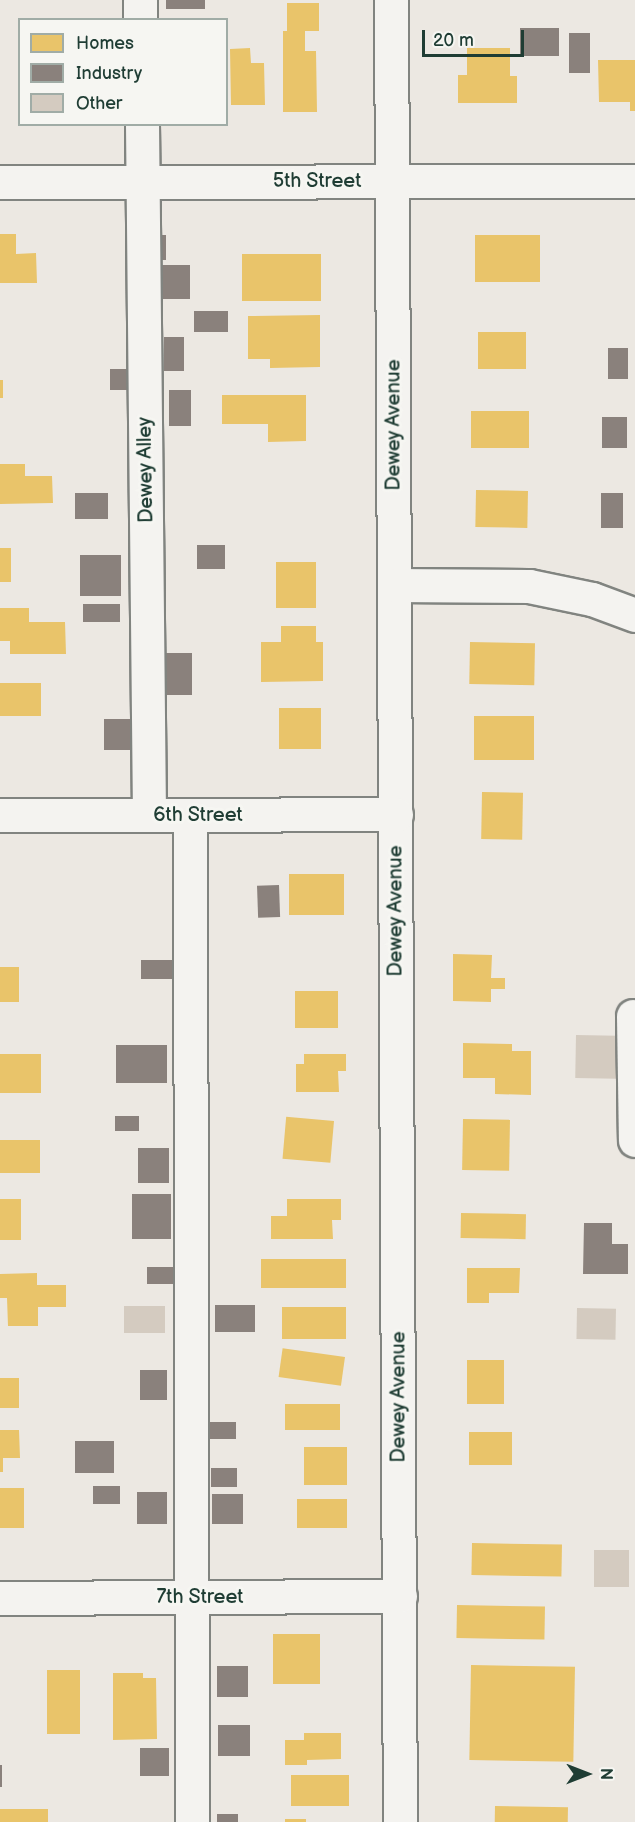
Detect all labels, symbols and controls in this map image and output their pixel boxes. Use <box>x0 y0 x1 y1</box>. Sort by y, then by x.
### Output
legend <box>18 18 228 126</box>
scale bar <box>425 18 527 56</box>
text: 20 m <box>433 30 474 51</box>
text: Homes <box>76 33 134 54</box>
text: Industry <box>76 63 142 84</box>
text: Other <box>76 93 122 114</box>
street label: 5th Street <box>273 169 361 193</box>
street label: Dewey Avenue <box>382 359 406 491</box>
street label: Dewey Alley <box>133 416 159 524</box>
street label: 6th Street <box>153 803 243 827</box>
street label: Dewey Avenue <box>384 845 408 977</box>
street label: Dewey Avenue <box>387 1331 411 1463</box>
street label: 7th Street <box>156 1585 244 1609</box>
north arrow <box>557 1744 617 1804</box>
text: N <box>596 1768 615 1780</box>

